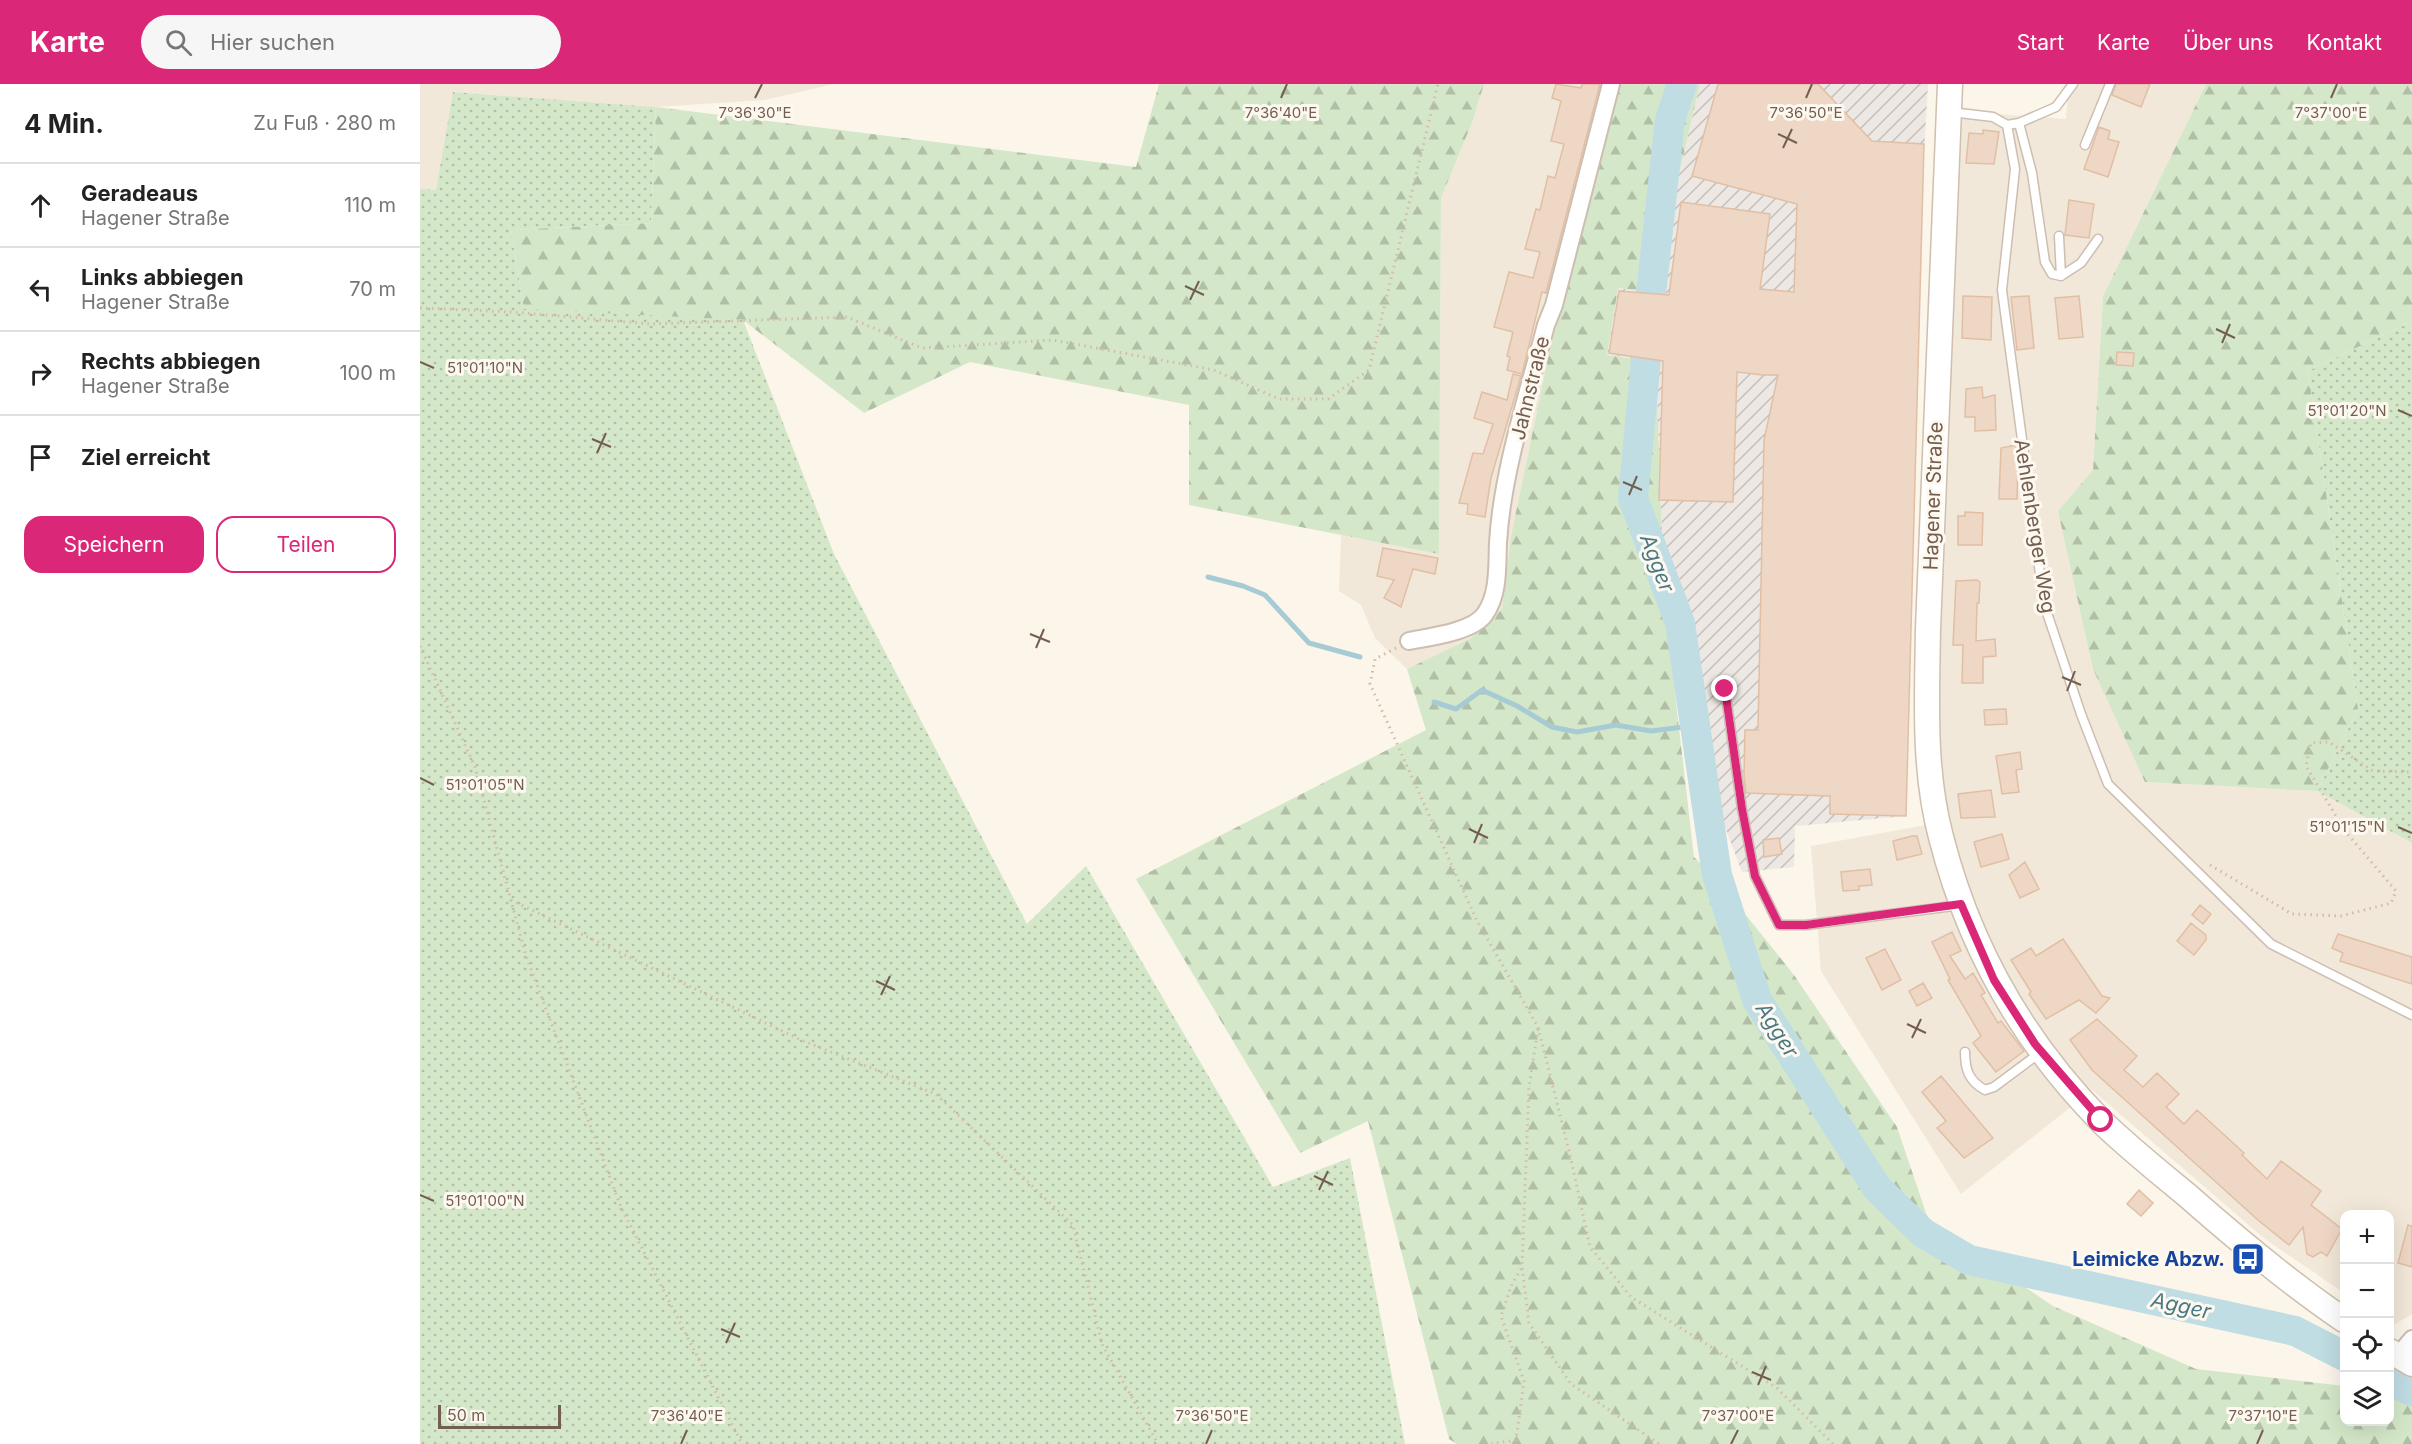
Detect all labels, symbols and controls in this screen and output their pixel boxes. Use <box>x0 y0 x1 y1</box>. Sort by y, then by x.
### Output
search box <box>141 15 561 69</box>
text: Karte <box>30 25 105 59</box>
icon: search <box>162 26 195 59</box>
text: Hier suchen <box>210 29 335 55</box>
text: Start <box>2017 30 2064 55</box>
text: Karte <box>2097 30 2150 55</box>
text: Über uns <box>2183 30 2274 55</box>
text: Kontakt <box>2307 30 2382 55</box>
text: 7°36'30"E <box>718 103 792 122</box>
text: 7°36'40"E <box>1245 103 1317 122</box>
text: 7°36'50"E <box>1770 103 1842 122</box>
text: 7°37'00"E <box>2295 103 2367 122</box>
text: 4 Min. <box>24 108 104 139</box>
text: Zu Fuß · 280 m <box>253 111 396 135</box>
text: Geradeaus <box>81 180 198 206</box>
icon: ahead <box>24 189 57 222</box>
text: 110 m <box>344 193 396 217</box>
text: Hagener Straße <box>81 206 230 230</box>
text: Links abbiegen <box>81 264 244 290</box>
icon: left <box>24 273 57 306</box>
text: 70 m <box>349 277 396 301</box>
text: Hagener Straße <box>81 290 230 314</box>
street label: Jahnstraße <box>1506 334 1554 442</box>
text: Rechts abbiegen <box>81 348 261 374</box>
icon: right <box>24 357 57 390</box>
text: 51°01'10"N <box>447 358 523 377</box>
text: 100 m <box>339 361 396 385</box>
text: Hagener Straße <box>81 374 230 398</box>
text: 51°01'20"N <box>2307 401 2387 420</box>
street label: Hagener Straße <box>1918 421 1948 571</box>
street label: Aehlenberger Weg <box>2009 437 2061 615</box>
icon: arrive <box>24 441 57 474</box>
text: Ziel erreicht <box>81 444 210 470</box>
button: Speichern <box>24 516 204 573</box>
button: Teilen <box>216 516 396 573</box>
water label: Agger <box>1635 529 1680 596</box>
route end <box>1711 675 1737 701</box>
text: 51°01'05"N <box>446 775 524 794</box>
text: 51°01'15"N <box>2309 817 2385 836</box>
water label: Agger <box>1750 997 1805 1063</box>
route start <box>2087 1106 2113 1132</box>
text: 51°01'00"N <box>445 1191 525 1210</box>
map controls <box>2340 1210 2394 1426</box>
button: + <box>2340 1210 2394 1264</box>
bus stop icon: Leimicke Abzw. <box>2230 1241 2266 1277</box>
place label: Leimicke Abzw. <box>2072 1247 2225 1271</box>
button: − <box>2340 1264 2394 1318</box>
water label: Agger <box>2148 1287 2214 1324</box>
button: locate <box>2340 1318 2394 1372</box>
button: layers <box>2340 1372 2394 1426</box>
scale bar <box>438 1402 561 1430</box>
text: 50 m <box>447 1405 485 1425</box>
text: 7°36'40"E <box>651 1406 723 1425</box>
text: 7°36'50"E <box>1176 1406 1248 1425</box>
text: 7°37'00"E <box>1702 1406 1774 1425</box>
text: 7°37'10"E <box>2228 1406 2298 1425</box>

